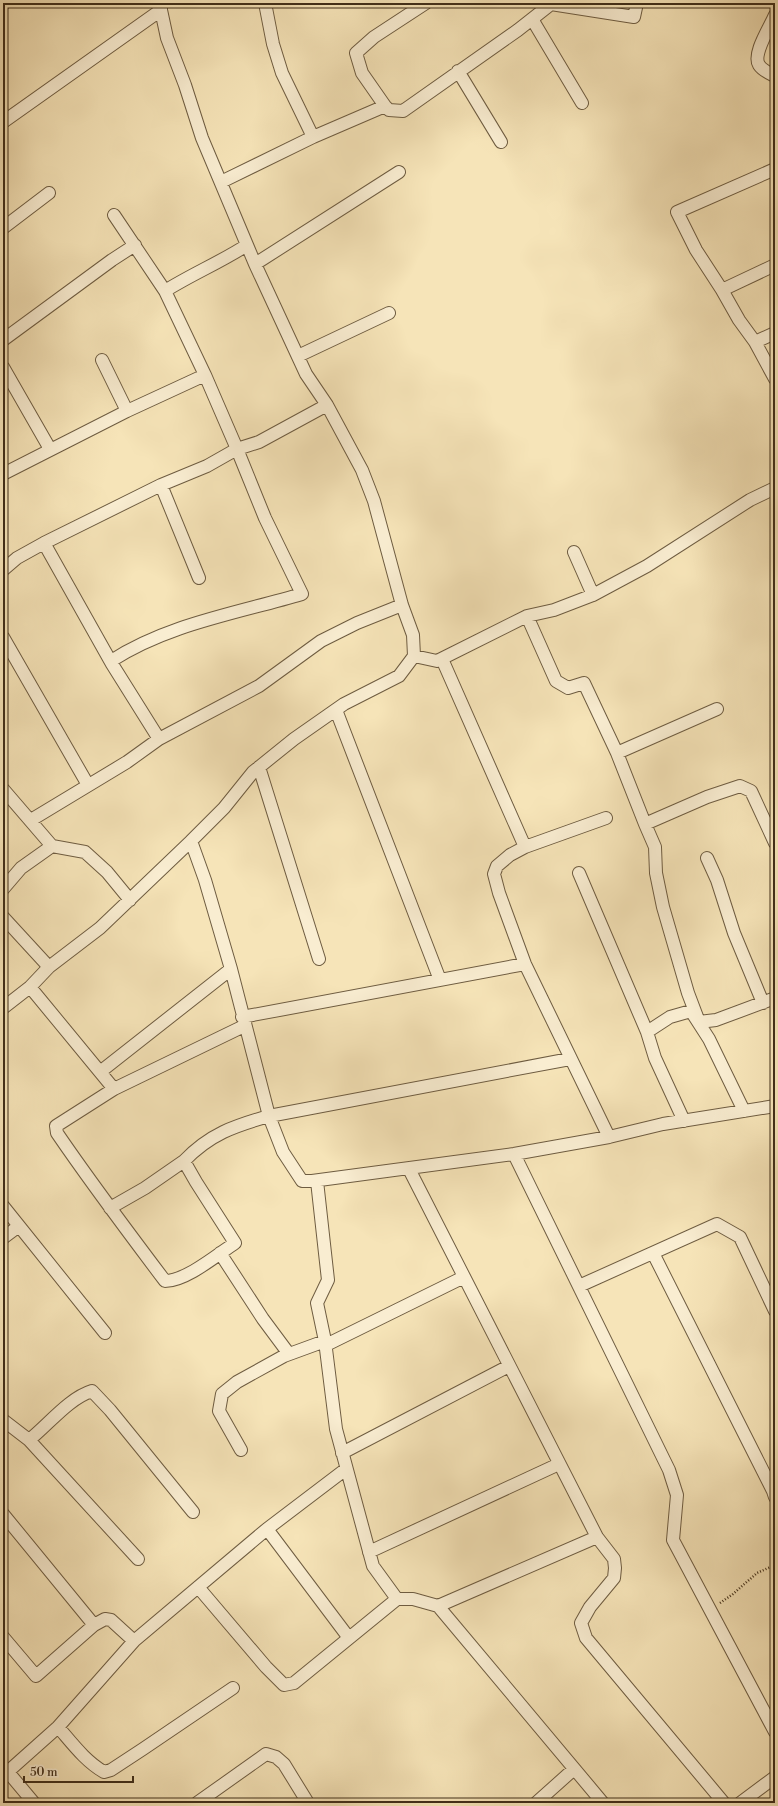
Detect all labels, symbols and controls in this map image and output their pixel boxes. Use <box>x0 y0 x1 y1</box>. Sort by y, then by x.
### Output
scale bar <box>24 1758 133 1784</box>
text: 50 m <box>30 1765 58 1780</box>

